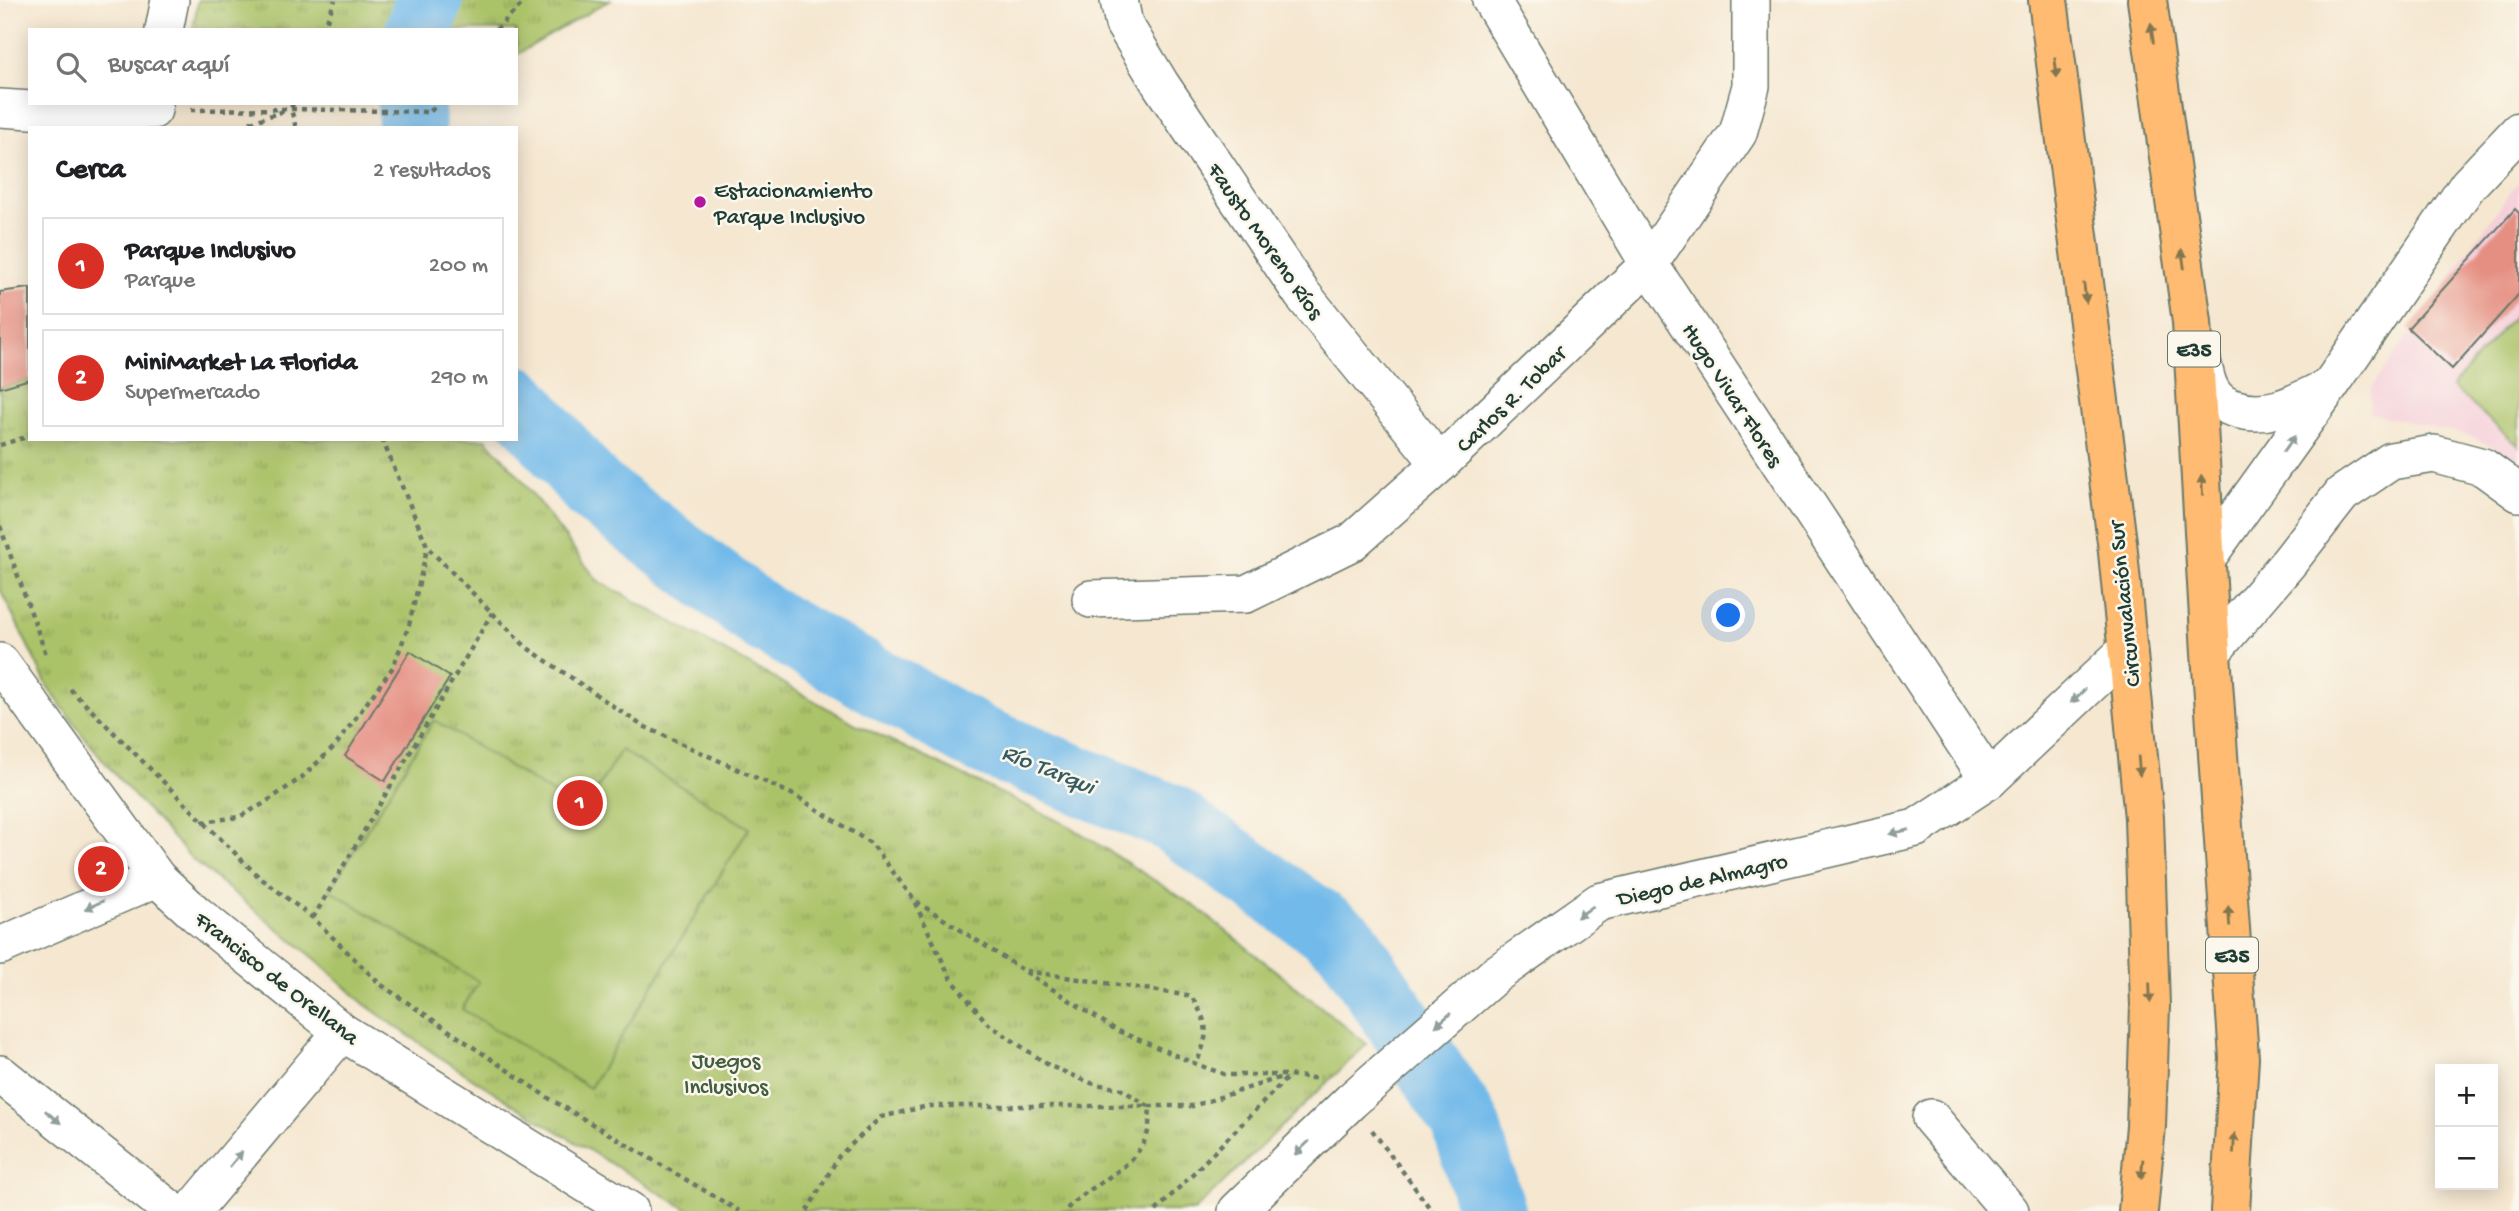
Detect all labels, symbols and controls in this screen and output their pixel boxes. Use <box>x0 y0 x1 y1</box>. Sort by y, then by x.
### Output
one-way arrow <box>2146 22 2157 44</box>
search box <box>28 28 518 105</box>
icon: search <box>52 48 90 86</box>
text: Buscar aquí <box>108 51 230 82</box>
one-way arrow <box>2051 57 2062 79</box>
text: Cerca <box>56 154 125 189</box>
text: 2 resultados <box>373 158 490 185</box>
street label: Fausto Moreno Ríos <box>1200 158 1328 326</box>
place label: Estacionamiento Parque Inclusivo <box>713 179 873 232</box>
marker: Estacionamiento Parque Inclusivo <box>692 194 708 210</box>
text: Parque Inclusivo <box>125 237 296 268</box>
one-way arrow <box>2178 247 2189 269</box>
text: 1 <box>76 253 86 280</box>
text: 200 m <box>429 253 488 280</box>
text: Parque <box>125 268 195 295</box>
one-way arrow <box>2080 282 2091 304</box>
street label: Hugo Vivar Flores <box>1675 319 1788 473</box>
road number: E35 <box>2168 332 2220 366</box>
street label: Carlos R. Tobar <box>1452 340 1575 460</box>
text: MiniMarket La Florida <box>125 349 357 380</box>
text: 2 <box>75 365 87 392</box>
text: 290 m <box>430 365 488 392</box>
text: Supermercado <box>125 380 260 407</box>
one-way arrow <box>2281 435 2295 453</box>
one-way arrow <box>2196 474 2207 496</box>
street label: Circunvalación Sur <box>2104 518 2149 688</box>
your location <box>1711 598 1745 632</box>
one-way arrow <box>2070 687 2087 703</box>
water label: Río Tarqui <box>997 739 1101 804</box>
one-way arrow <box>2134 755 2145 777</box>
pin: 1 <box>557 777 603 829</box>
one-way arrow <box>1888 827 1910 838</box>
pin: 2 <box>78 843 124 895</box>
street label: Diego de Almagro <box>1613 849 1791 915</box>
one-way arrow <box>84 900 105 911</box>
one-way arrow <box>1576 905 1594 919</box>
one-way arrow <box>2223 905 2234 927</box>
street label: Francisco de Orellana <box>187 907 364 1053</box>
road number: E35 <box>2206 937 2258 972</box>
one-way arrow <box>2144 982 2156 1004</box>
one-way arrow <box>1435 1012 1452 1027</box>
park label: Juegos Inclusivos <box>684 1049 769 1102</box>
map controls <box>2435 1064 2498 1190</box>
button: + <box>2435 1064 2498 1127</box>
one-way arrow <box>44 1109 62 1124</box>
button: − <box>2435 1127 2498 1190</box>
one-way arrow <box>2229 1132 2240 1154</box>
one-way arrow <box>1293 1140 1310 1157</box>
one-way arrow <box>228 1150 243 1167</box>
one-way arrow <box>2136 1158 2147 1180</box>

